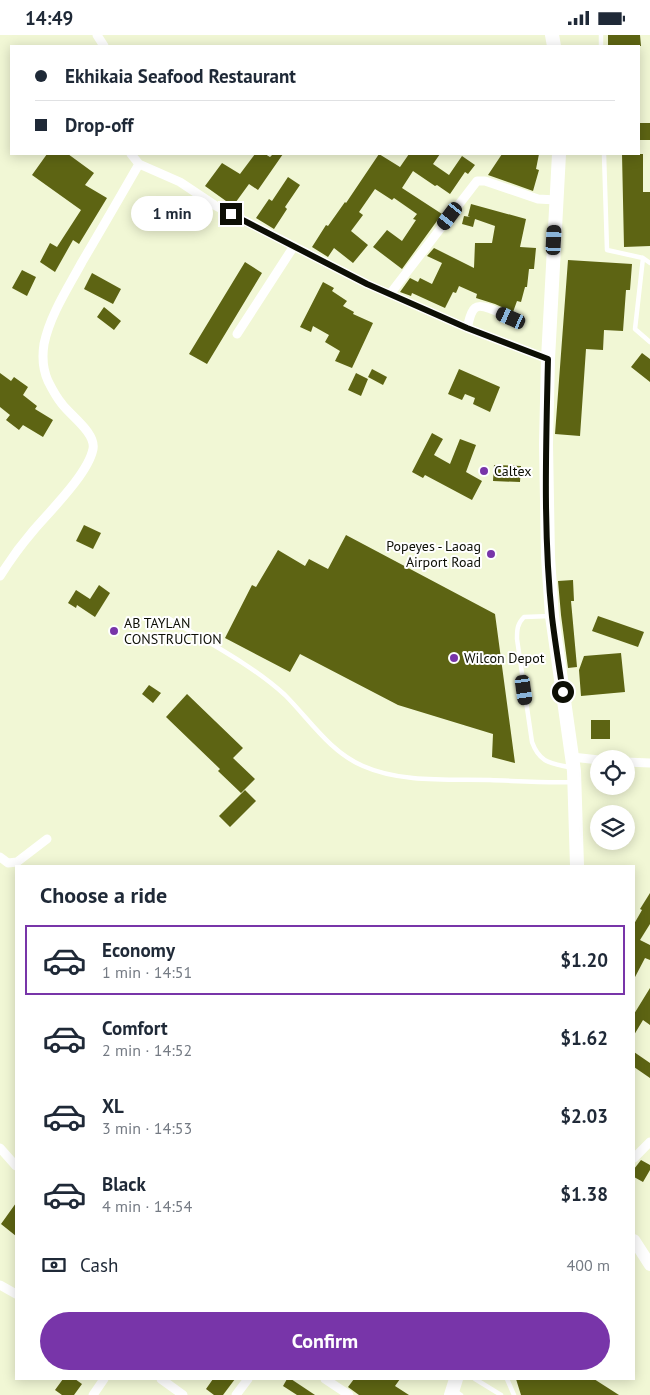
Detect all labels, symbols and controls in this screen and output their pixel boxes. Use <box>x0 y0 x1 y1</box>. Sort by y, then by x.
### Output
text: 14:49 <box>25 6 73 30</box>
text: Ekhikaia Seafood Restaurant <box>65 64 296 88</box>
text: Drop-off <box>65 113 133 137</box>
callout: 1 min <box>131 197 214 231</box>
car <box>434 200 465 232</box>
text: 1 min <box>152 203 192 223</box>
route end <box>220 203 242 225</box>
car <box>545 225 562 255</box>
car <box>494 305 527 331</box>
place label: Caltex <box>494 462 531 480</box>
marker: Caltex <box>478 465 490 477</box>
place label: Popeyes - Laoag Airport Road <box>386 537 481 571</box>
marker: Popeyes - Laoag Airport Road <box>485 548 497 560</box>
place label: AB TAYLAN CONSTRUCTION <box>124 614 222 648</box>
marker: AB TAYLAN CONSTRUCTION <box>108 625 120 637</box>
place label: Wilcon Depot <box>464 649 545 667</box>
marker: Wilcon Depot <box>448 652 460 664</box>
car <box>514 674 533 706</box>
route start <box>552 681 574 703</box>
map controls <box>590 750 635 850</box>
button: locate <box>590 750 635 795</box>
button: layers <box>590 805 635 850</box>
text: Choose a ride <box>40 881 167 909</box>
icon: car <box>42 938 87 983</box>
text: Economy <box>102 938 175 962</box>
text: $1.20 <box>560 948 608 972</box>
text: 1 min · 14:51 <box>102 962 192 982</box>
icon: car <box>42 1016 87 1061</box>
text: Comfort <box>102 1016 168 1040</box>
text: $1.62 <box>560 1026 608 1050</box>
text: 2 min · 14:52 <box>102 1040 192 1060</box>
icon: car <box>42 1094 87 1139</box>
text: XL <box>102 1094 124 1118</box>
text: $2.03 <box>560 1104 608 1128</box>
text: 3 min · 14:53 <box>102 1118 192 1138</box>
icon: car <box>42 1172 87 1217</box>
text: Black <box>102 1172 146 1196</box>
text: $1.38 <box>560 1182 608 1206</box>
text: 4 min · 14:54 <box>102 1196 192 1216</box>
icon: cash <box>40 1251 68 1279</box>
text: Cash <box>80 1253 118 1277</box>
text: 400 m <box>567 1255 610 1275</box>
button: Confirm <box>40 1312 610 1370</box>

